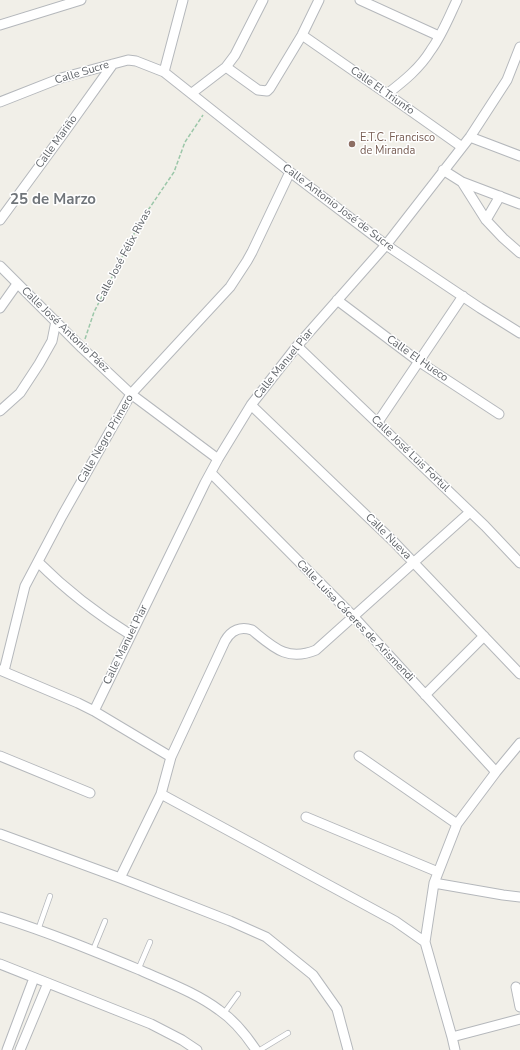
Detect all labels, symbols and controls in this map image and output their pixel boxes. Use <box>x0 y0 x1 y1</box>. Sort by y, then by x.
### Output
street label: Calle Sucre <box>53 59 111 87</box>
street label: Calle El Triunfo <box>347 64 417 118</box>
street label: Calle Mariño <box>33 113 81 171</box>
place label: E.T.C. Francisco de Miranda <box>360 131 435 157</box>
marker: E.T.C. Francisco de Miranda <box>347 139 357 149</box>
street label: Calle Antonio José de Sucre <box>279 162 397 254</box>
district label: 25 de Marzo <box>10 191 96 209</box>
street label: Calle José Félix Rivas <box>94 207 154 305</box>
street label: Calle José Antonio Páez <box>18 285 112 375</box>
street label: Calle Manuel Piar <box>251 326 317 402</box>
street label: Calle El Hueco <box>384 333 450 385</box>
street label: Calle Negro Primero <box>75 392 137 486</box>
street label: Calle José Luis Fortul <box>368 413 452 495</box>
street label: Calle Nueva <box>362 511 414 563</box>
street label: Calle Luisa Cáceres de Arismendi <box>293 557 417 685</box>
street label: Calle Manuel Piar <box>101 603 151 687</box>

